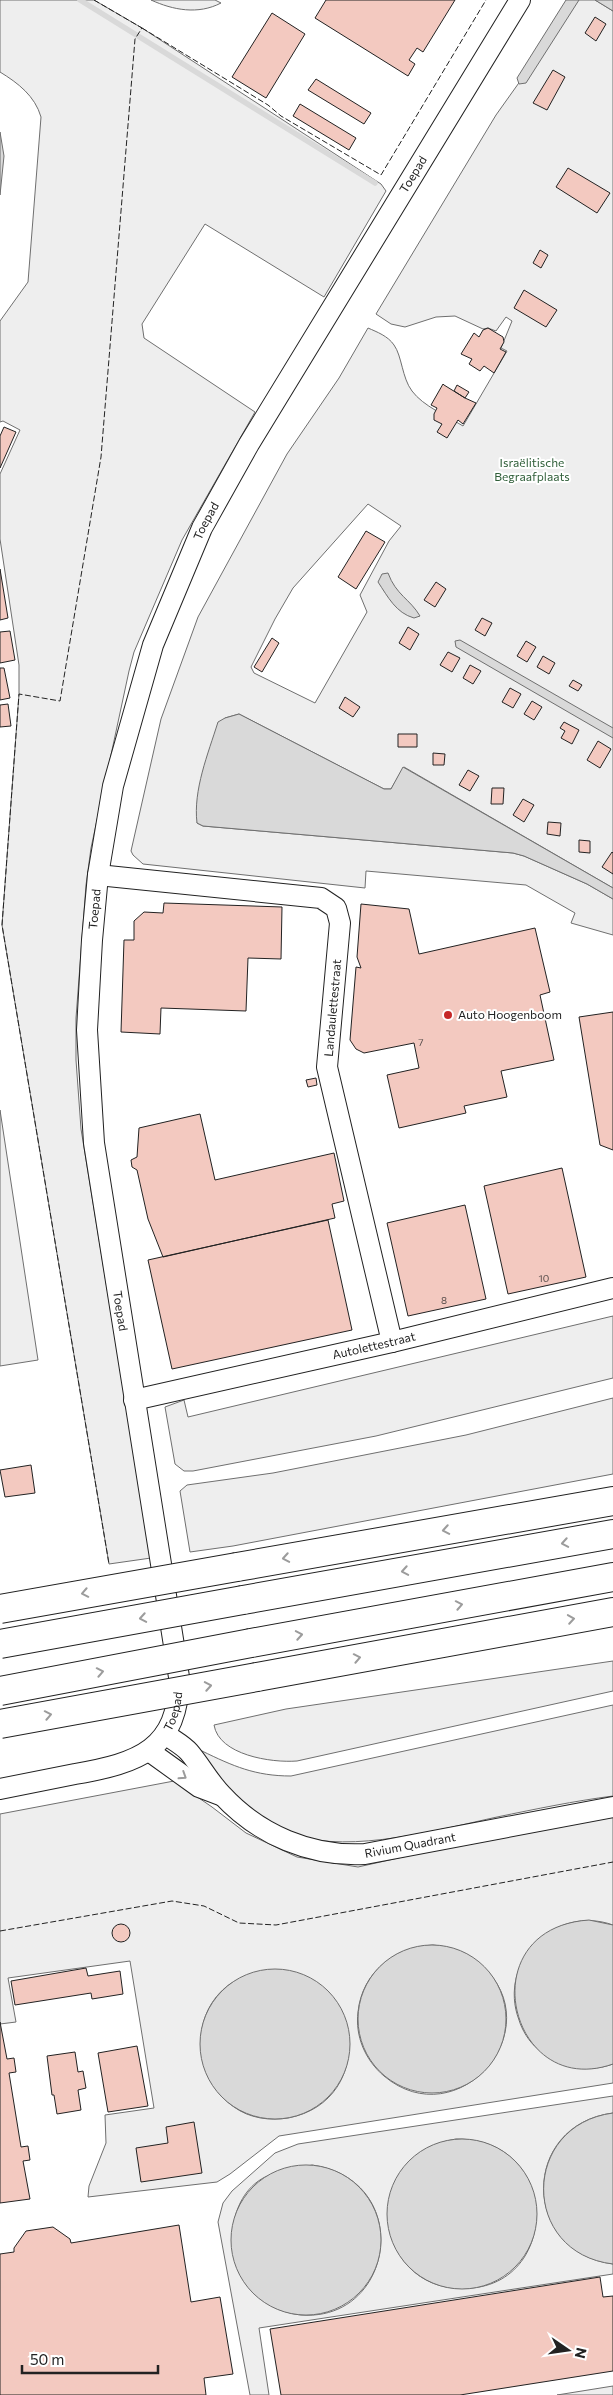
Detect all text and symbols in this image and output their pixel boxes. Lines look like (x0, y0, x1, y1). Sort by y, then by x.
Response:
street label: Toepad (396, 153, 429, 195)
park label: Israëlitische Begraafplaats (494, 455, 570, 483)
street label: Toepad (190, 499, 221, 542)
street label: Toepad (85, 888, 103, 930)
street label: Landaulettestraat (321, 959, 343, 1057)
place label: Auto Hoogenboom (458, 1007, 562, 1021)
marker: Auto Hoogenboom (442, 1009, 454, 1021)
house number: 7 (418, 1036, 424, 1048)
house number: 10 (539, 1272, 549, 1284)
street label: Toepad (111, 1290, 131, 1332)
house number: 8 (441, 1294, 447, 1306)
street label: Autolettestraat (331, 1329, 417, 1361)
one-way arrow (442, 1524, 450, 1534)
one-way arrow (561, 1537, 569, 1547)
one-way arrow (282, 1552, 290, 1563)
one-way arrow (401, 1566, 409, 1576)
one-way arrow (81, 1587, 89, 1597)
one-way arrow (454, 1601, 463, 1611)
one-way arrow (139, 1612, 148, 1622)
one-way arrow (568, 1614, 576, 1625)
one-way arrow (294, 1630, 303, 1640)
one-way arrow (353, 1654, 361, 1664)
one-way arrow (95, 1667, 104, 1678)
one-way arrow (203, 1681, 212, 1691)
street label: Toepad (160, 1691, 184, 1733)
one-way arrow (44, 1710, 52, 1721)
one-way arrow (178, 1770, 187, 1780)
street label: Rivium Quadrant (363, 1829, 457, 1860)
north arrow (543, 2325, 593, 2375)
scale bar (22, 2342, 159, 2374)
text: N (572, 2346, 591, 2360)
text: 50 m (30, 2350, 64, 2368)

